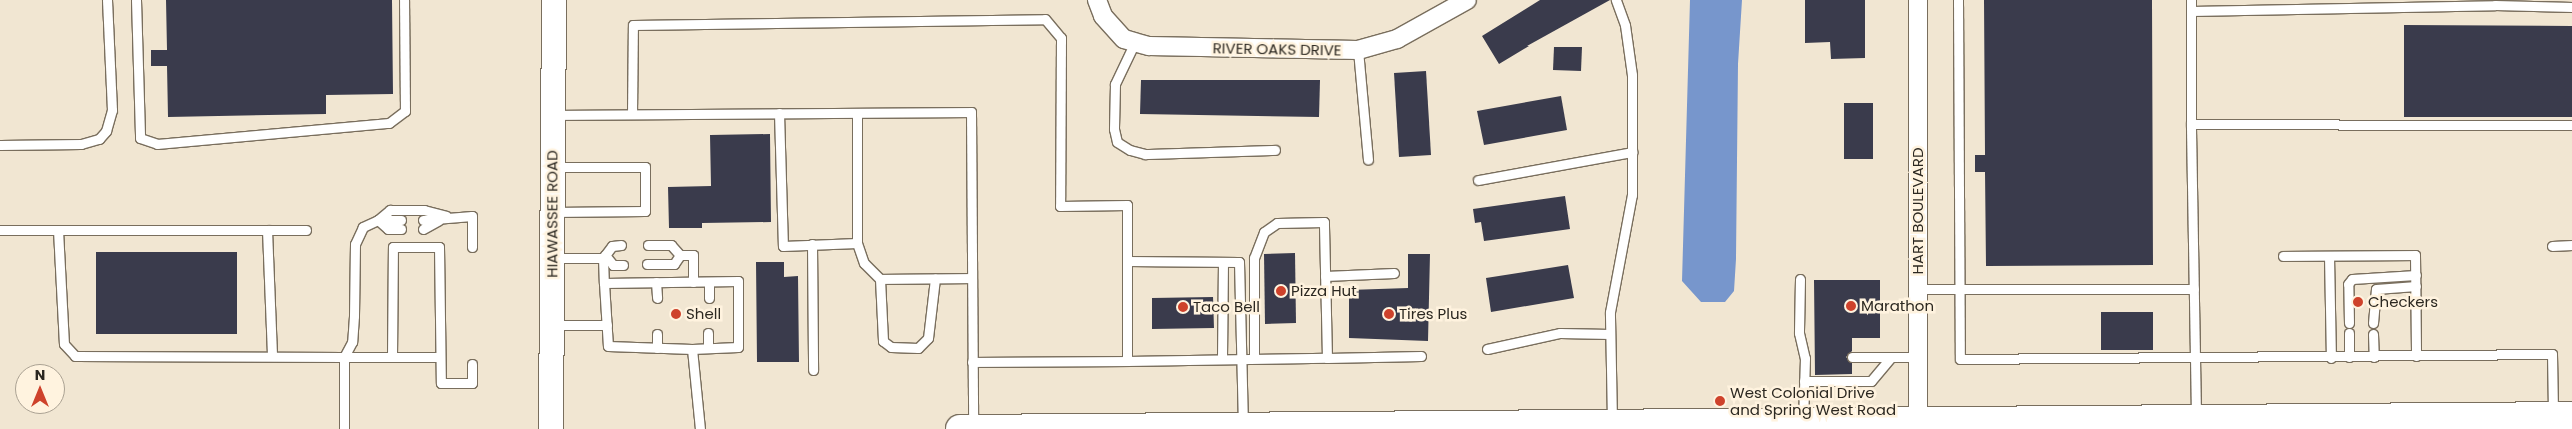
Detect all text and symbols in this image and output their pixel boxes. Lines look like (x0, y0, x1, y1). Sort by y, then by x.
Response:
street label: RIVER OAKS DRIVE (1212, 39, 1342, 59)
street label: HART BOULEVARD (1909, 148, 1927, 274)
street label: HIAWASSEE ROAD (543, 150, 561, 278)
place label: Pizza Hut (1291, 282, 1357, 300)
marker: Pizza Hut (1275, 285, 1287, 297)
place label: Checkers (2368, 293, 2438, 311)
marker: Checkers (2352, 296, 2364, 308)
place label: Marathon (1861, 297, 1934, 315)
place label: Taco Bell (1193, 298, 1260, 316)
marker: Marathon (1845, 300, 1857, 312)
marker: Taco Bell (1177, 301, 1189, 313)
place label: Shell (686, 305, 721, 323)
place label: Tires Plus (1399, 305, 1467, 323)
marker: Shell (670, 308, 682, 320)
marker: Tires Plus (1383, 308, 1395, 320)
north arrow (15, 364, 65, 414)
text: N (35, 365, 45, 385)
place label: West Colonial Drive and Spring West Road (1730, 383, 1896, 418)
marker: West Colonial Drive and Spring West Road (1714, 395, 1726, 407)

